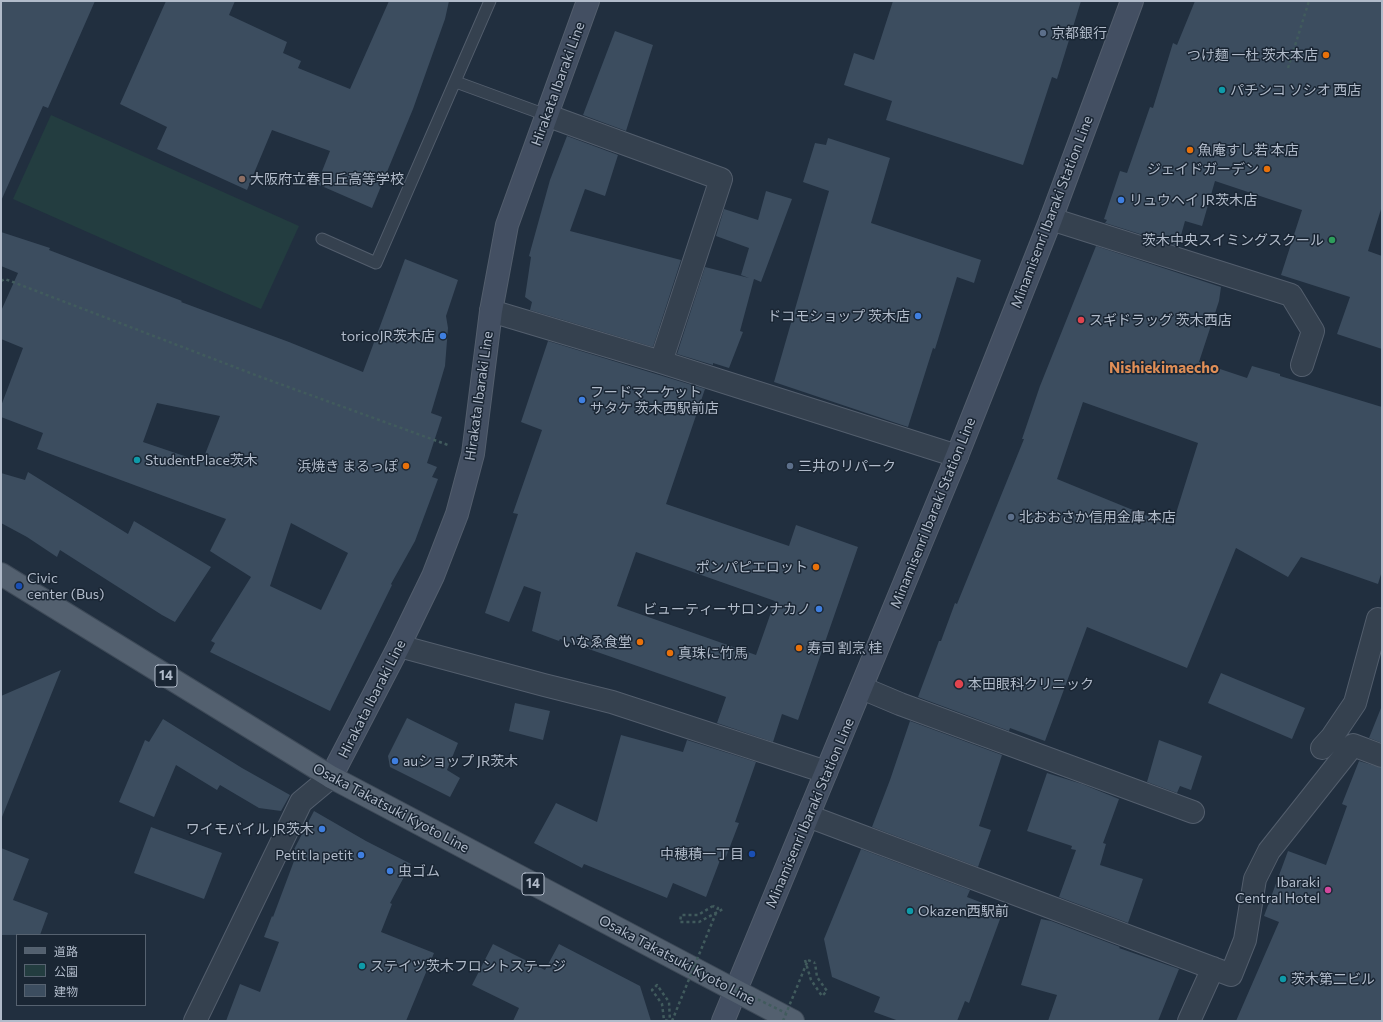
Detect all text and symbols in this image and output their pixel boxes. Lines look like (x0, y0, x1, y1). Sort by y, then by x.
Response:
street label: Hirakata Ibaraki Line (528, 20, 588, 148)
place label: 京都銀行 (1051, 25, 1107, 41)
marker: 京都銀行 (1038, 28, 1048, 38)
place label: つけ麺 一杜 茨木本店 (1187, 47, 1318, 63)
marker: つけ麺 一杜 茨木本店 (1321, 50, 1331, 60)
place label: パチンコ ソシオ 西店 (1230, 82, 1361, 98)
marker: パチンコ ソシオ 西店 (1217, 85, 1227, 95)
street label: Minamisenri Ibaraki Station Line (1008, 114, 1096, 310)
place label: 魚庵すし若 本店 (1198, 142, 1299, 158)
marker: 魚庵すし若 本店 (1185, 145, 1195, 155)
place label: ジェイドガーデン (1147, 161, 1259, 177)
marker: ジェイドガーデン (1262, 164, 1272, 174)
place label: 大阪府立春日丘高等学校 (250, 171, 404, 187)
marker: 大阪府立春日丘高等学校 (237, 174, 247, 184)
place label: リュウヘイ JR茨木店 (1129, 192, 1257, 208)
marker: リュウヘイ JR茨木店 (1116, 195, 1126, 205)
place label: 茨木中央スイミングスクール (1142, 232, 1324, 248)
marker: 茨木中央スイミングスクール (1327, 235, 1337, 245)
place label: ドコモショップ 茨木店 (767, 308, 910, 324)
marker: ドコモショップ 茨木店 (913, 311, 923, 321)
place label: スギドラッグ 茨木西店 (1089, 312, 1232, 328)
marker: スギドラッグ 茨木西店 (1076, 315, 1086, 325)
place label: toricoJR茨木店 (341, 328, 435, 344)
street label: Hirakata Ibaraki Line (462, 330, 496, 462)
marker: toricoJR茨木店 (438, 331, 448, 341)
district label: Nishiekimaecho (1109, 359, 1219, 377)
place label: フードマーケット サタケ 茨木西駅前店 (590, 384, 719, 416)
marker: フードマーケット サタケ 茨木西駅前店 (577, 395, 587, 405)
street label: Minamisenri Ibaraki Station Line (887, 415, 979, 611)
place label: StudentPlace茨木 (145, 452, 258, 468)
marker: StudentPlace茨木 (132, 455, 142, 465)
place label: 浜焼き まるっぽ (297, 458, 398, 474)
place label: 三井のリパーク (798, 458, 896, 474)
marker: 浜焼き まるっぽ (401, 461, 411, 471)
marker: 三井のリパーク (785, 461, 795, 471)
place label: 北おおさか信用金庫 本店 (1019, 509, 1176, 525)
marker: 北おおさか信用金庫 本店 (1006, 512, 1016, 522)
place label: ポンパピエロット (696, 559, 808, 575)
marker: ポンパピエロット (811, 562, 821, 572)
place label: Civic center (Bus) (27, 570, 104, 602)
marker: Civic center (Bus) (14, 581, 24, 591)
place label: ビューティーサロンナカノ (643, 601, 811, 617)
marker: ビューティーサロンナカノ (814, 604, 824, 614)
place label: いなゑ食堂 (562, 634, 632, 650)
street label: Hirakata Ibaraki Line (335, 637, 409, 761)
marker: いなゑ食堂 (635, 637, 645, 647)
place label: 寿司 割烹 桂 (807, 640, 882, 656)
marker: 寿司 割烹 桂 (794, 643, 804, 653)
place label: 真珠に竹馬 (678, 645, 748, 661)
marker: 真珠に竹馬 (665, 648, 675, 658)
road number: 14 (155, 665, 177, 687)
place label: 本田眼科クリニック (968, 676, 1094, 692)
marker: 本田眼科クリニック (953, 678, 965, 690)
street label: Minamisenri Ibaraki Station Line (762, 716, 858, 910)
place label: auショップ JR茨木 (403, 753, 518, 769)
marker: auショップ JR茨木 (390, 756, 400, 766)
street label: Osaka Takatsuki Kyoto Line (310, 760, 472, 856)
place label: ワイモバイル JR茨木 (186, 821, 314, 837)
marker: ワイモバイル JR茨木 (317, 824, 327, 834)
place label: 中穂積一丁目 (660, 846, 744, 862)
place label: Petit la petit (275, 847, 353, 863)
marker: 中穂積一丁目 (747, 849, 757, 859)
marker: Petit la petit (356, 850, 366, 860)
place label: 虫ゴム (398, 863, 440, 879)
marker: 虫ゴム (385, 866, 395, 876)
road number: 14 (522, 873, 544, 895)
place label: Ibaraki Central Hotel (1235, 874, 1320, 906)
marker: Ibaraki Central Hotel (1323, 885, 1333, 895)
place label: Okazen西駅前 (918, 903, 1009, 919)
marker: Okazen西駅前 (905, 906, 915, 916)
street label: Osaka Takatsuki Kyoto Line (596, 912, 758, 1008)
legend (16, 934, 146, 1006)
text: 道路 (54, 944, 78, 958)
place label: ステイツ茨木フロントステージ (370, 958, 566, 974)
marker: ステイツ茨木フロントステージ (357, 961, 367, 971)
text: 公園 (54, 964, 78, 978)
place label: 茨木第二ビル (1291, 971, 1375, 987)
marker: 茨木第二ビル (1278, 974, 1288, 984)
text: 建物 (54, 984, 78, 998)

